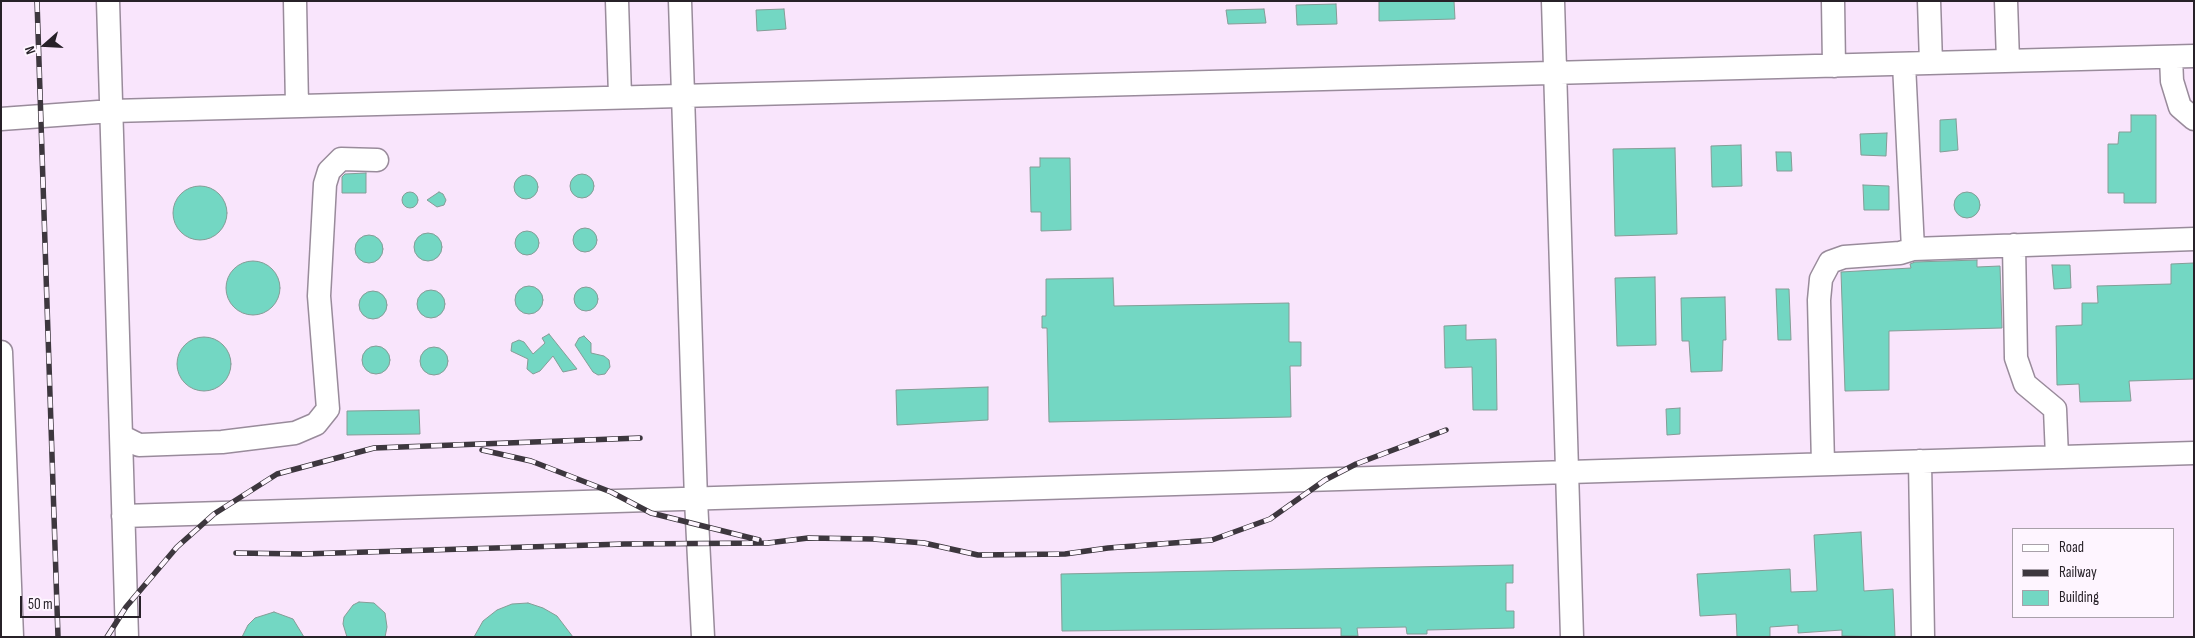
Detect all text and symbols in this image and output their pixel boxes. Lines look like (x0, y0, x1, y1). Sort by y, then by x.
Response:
north arrow (20, 20, 70, 70)
text: N (21, 44, 40, 56)
legend (2012, 528, 2175, 618)
text: Road (2059, 538, 2084, 557)
text: Railway (2059, 563, 2097, 582)
scale bar (22, 586, 144, 618)
text: Building (2059, 588, 2099, 607)
text: 50 m (28, 595, 53, 614)

